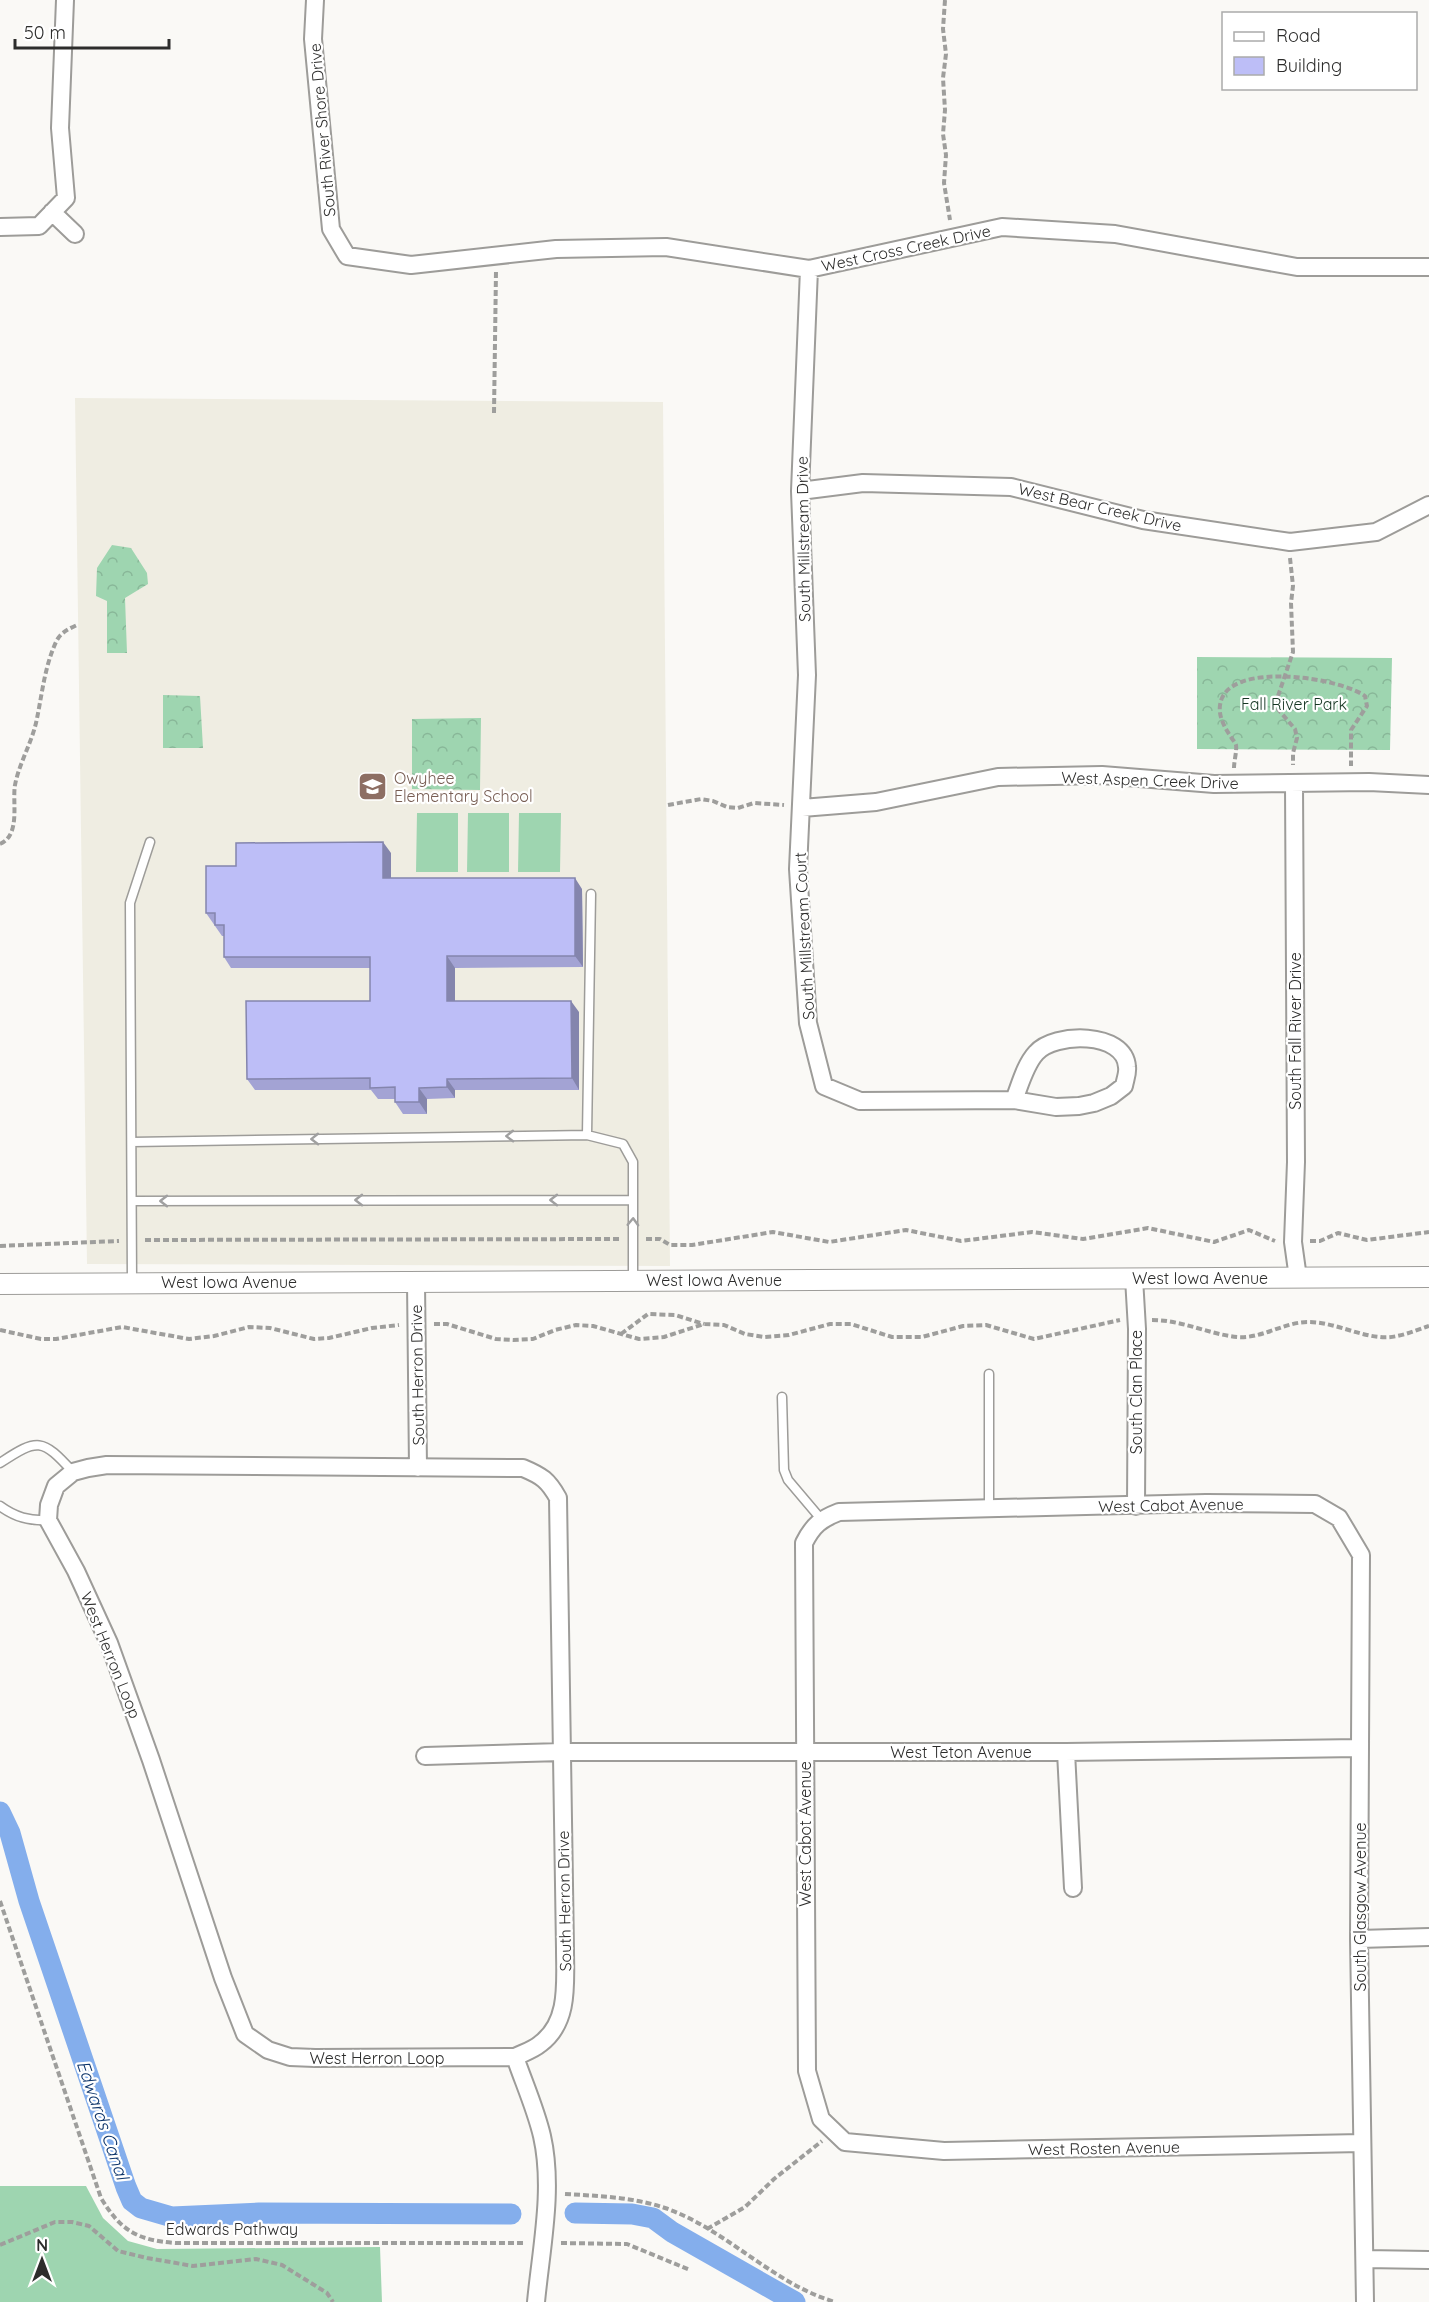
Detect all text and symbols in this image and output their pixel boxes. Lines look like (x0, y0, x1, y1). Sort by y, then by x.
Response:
scale bar (15, 12, 170, 50)
legend (1222, 12, 1417, 90)
text: 50 m (24, 21, 66, 44)
text: Road (1276, 24, 1321, 47)
street label: South River Shore Drive (304, 42, 340, 218)
text: Building (1276, 54, 1342, 77)
street label: West Cross Creek Drive (819, 220, 993, 276)
street label: South Millstream Drive (792, 456, 814, 622)
street label: West Bear Creek Drive (1016, 478, 1184, 536)
park label: Fall River Park (1241, 694, 1347, 714)
street label: West Aspen Creek Drive (1061, 767, 1239, 793)
place label: Owyhee Elementary School (394, 768, 533, 806)
school or university icon: Owyhee Elementary School (357, 771, 389, 803)
street label: South Millstream Court (790, 852, 818, 1020)
street label: South Fall River Drive (1285, 952, 1305, 1110)
one-way arrow (505, 1130, 514, 1142)
one-way arrow (310, 1133, 319, 1145)
one-way arrow (354, 1194, 363, 1206)
one-way arrow (549, 1194, 558, 1206)
one-way arrow (159, 1195, 168, 1207)
one-way arrow (626, 1217, 639, 1226)
street label: West Iowa Avenue (1132, 1268, 1268, 1288)
street label: West Iowa Avenue (646, 1270, 782, 1290)
street label: West Iowa Avenue (161, 1272, 297, 1292)
street label: South Herron Drive (406, 1304, 428, 1446)
street label: South Clan Place (1126, 1330, 1146, 1454)
street label: West Cabot Avenue (1098, 1494, 1244, 1516)
street label: West Herron Loop (76, 1589, 146, 1721)
street label: West Teton Avenue (890, 1742, 1032, 1762)
street label: West Cabot Avenue (795, 1761, 815, 1907)
street label: South Glasgow Avenue (1350, 1822, 1370, 1992)
street label: South Herron Drive (553, 1830, 575, 1972)
street label: West Herron Loop (310, 2048, 444, 2068)
water label: Edwards Canal (72, 2057, 135, 2184)
street label: West Rosten Avenue (1028, 2137, 1180, 2159)
street label: Edwards Pathway (166, 2219, 298, 2239)
north arrow (12, 2230, 72, 2290)
text: N (36, 2235, 48, 2255)

